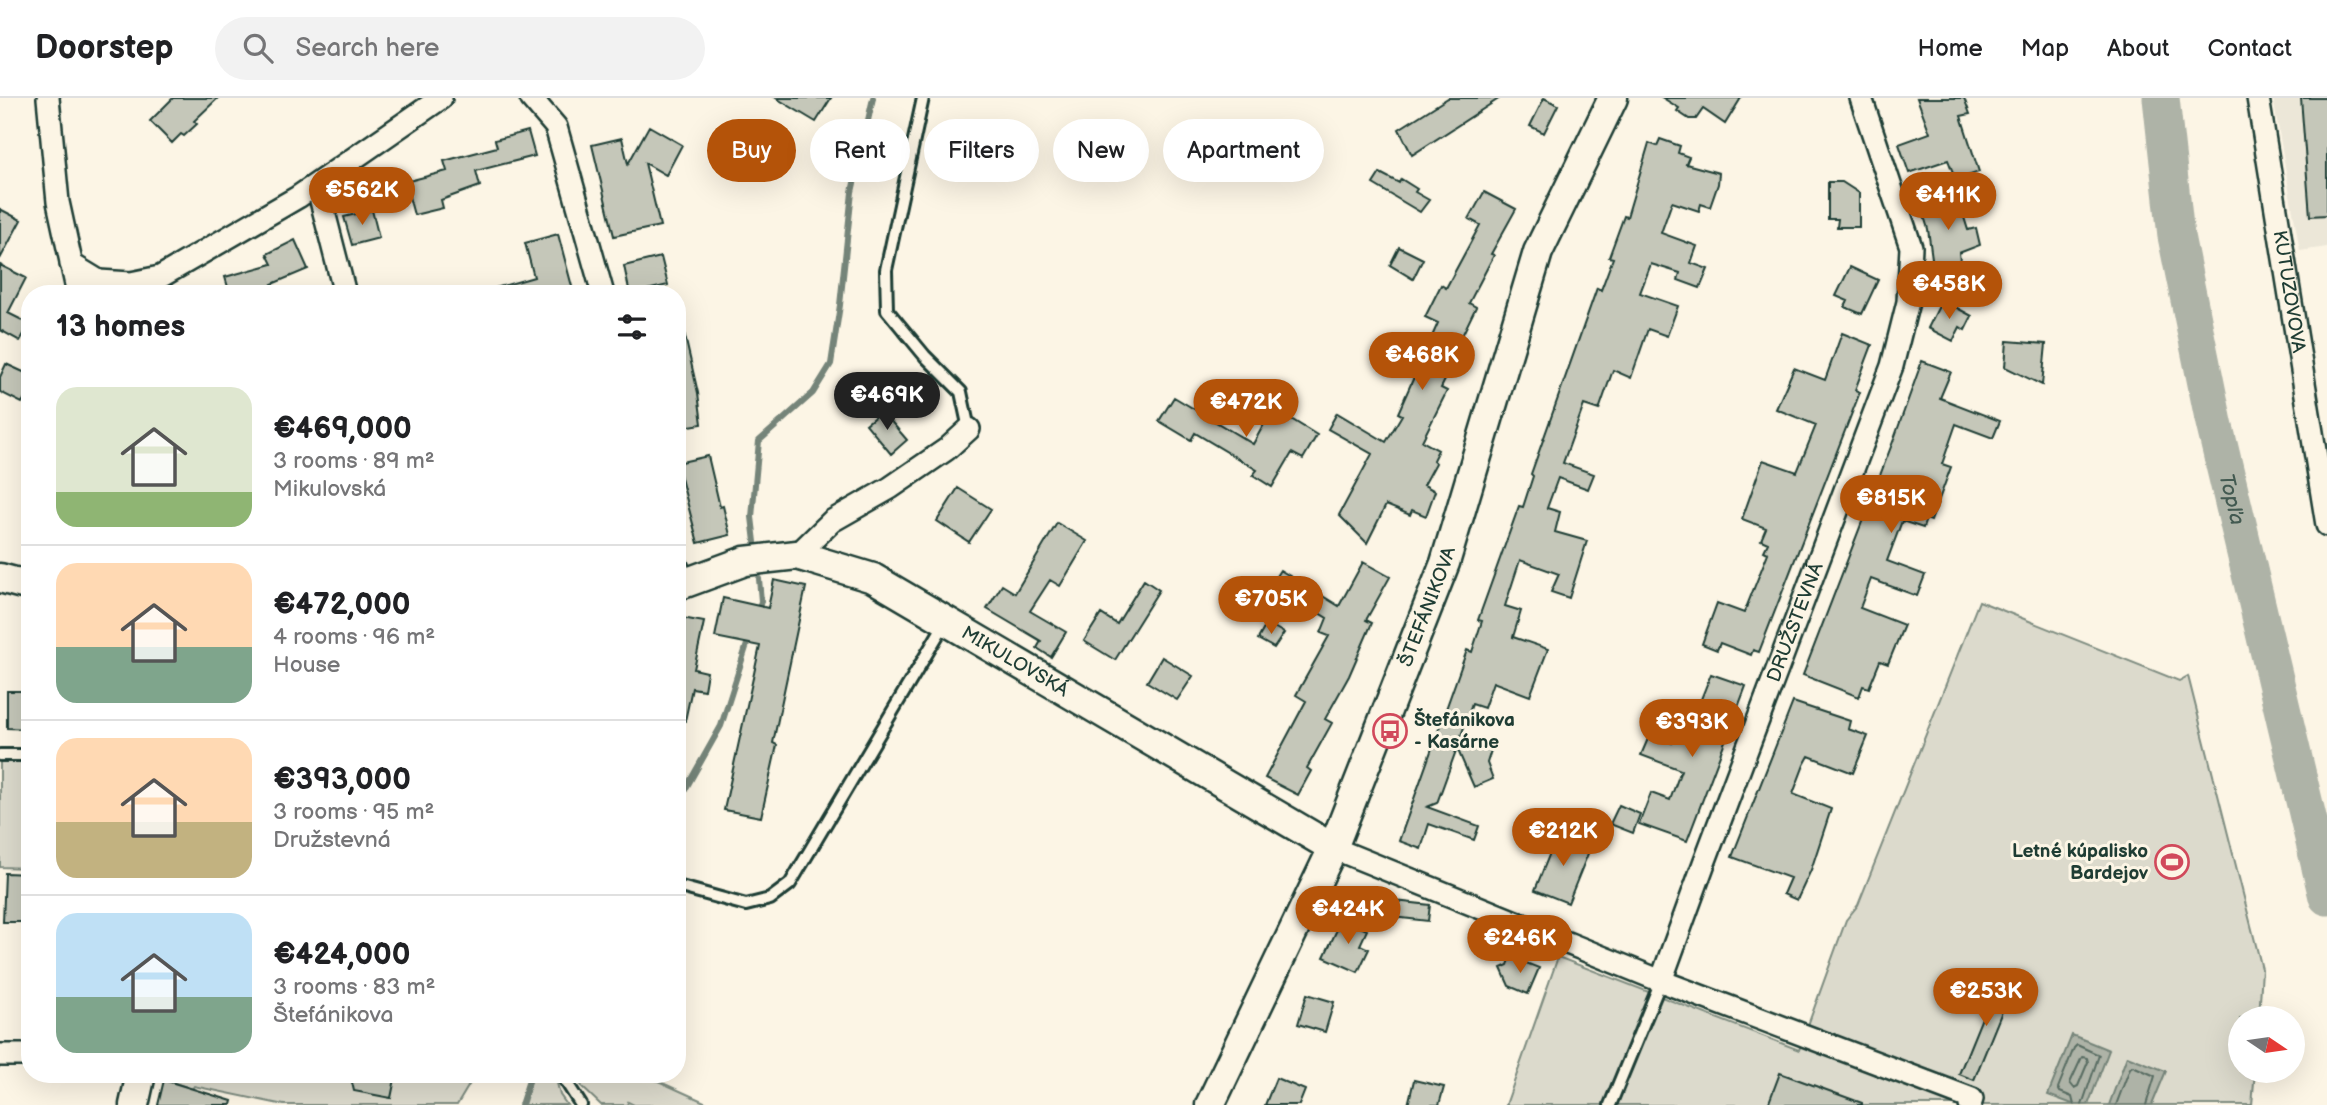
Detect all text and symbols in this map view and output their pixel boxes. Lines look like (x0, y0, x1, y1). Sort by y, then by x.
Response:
search box (215, 17, 705, 80)
text: Doorstep (35, 28, 173, 68)
icon: search (239, 29, 277, 67)
text: Search here (295, 33, 439, 64)
text: Home (1918, 34, 1983, 63)
text: Map (2021, 34, 2069, 63)
text: About (2107, 34, 2169, 63)
text: Contact (2207, 34, 2292, 63)
chip: Buy (707, 119, 796, 182)
chip: Rent (810, 119, 910, 182)
chip: Filters (924, 119, 1039, 182)
chip: New (1053, 119, 1149, 182)
chip: Apartment (1163, 119, 1324, 182)
pin: €562K (313, 167, 411, 227)
pin: €411K (1899, 172, 1997, 232)
text: €562K (325, 176, 399, 204)
text: €411K (1915, 181, 1981, 209)
street label: KUTUZOVOVA (2268, 229, 2311, 355)
pin: €458K (1900, 262, 1998, 321)
text: €458K (1912, 270, 1986, 298)
icon: filters (613, 308, 651, 346)
text: 13 homes (56, 309, 185, 345)
pin: €468K (1373, 332, 1471, 392)
text: €468K (1385, 341, 1459, 369)
pin: €469K (838, 372, 936, 432)
pin: €472K (1197, 380, 1295, 439)
text: €469K (850, 381, 924, 409)
text: €472K (1209, 388, 1283, 416)
text: €469,000 (273, 411, 412, 447)
icon: home (112, 415, 196, 499)
text: 3 rooms · 89 m² (273, 447, 435, 475)
water label: Topľa (2214, 471, 2250, 527)
text: Mikulovská (273, 475, 386, 503)
pin: €815K (1842, 476, 1940, 535)
text: €815K (1856, 484, 1926, 512)
street label: ŠTEFÁNIKOVA (1394, 544, 1461, 670)
street label: DRUŽSTEVNÁ (1762, 559, 1828, 685)
pin: €705K (1222, 576, 1320, 636)
text: €705K (1234, 585, 1308, 613)
text: €472,000 (273, 587, 411, 623)
icon: home (112, 591, 196, 675)
street label: MIKULOVSKÁ (957, 621, 1074, 702)
text: 4 rooms · 96 m² (273, 623, 435, 651)
text: House (273, 651, 340, 679)
pin: €393K (1643, 700, 1741, 759)
place label: Štefánikova - Kasárne (1414, 708, 1515, 754)
text: €393K (1655, 708, 1729, 736)
bus stop icon: Štefánikova - Kasárne (1371, 712, 1409, 750)
text: €393,000 (273, 762, 411, 798)
icon: home (112, 766, 196, 850)
text: 3 rooms · 95 m² (273, 798, 434, 826)
pin: €212K (1514, 808, 1612, 868)
text: €212K (1528, 817, 1598, 845)
text: Družstevná (273, 826, 391, 854)
place label: Letné kúpalisko Bardejov (2012, 840, 2148, 885)
sports icon: Letné kúpalisko Bardejov (2153, 843, 2191, 881)
pin: €424K (1299, 886, 1397, 946)
text: €424K (1312, 895, 1384, 923)
pin: €246K (1471, 916, 1569, 975)
text: €246K (1483, 924, 1557, 952)
text: €424,000 (273, 937, 411, 973)
icon: home (112, 941, 196, 1025)
pin: €253K (1937, 968, 2035, 1028)
text: 3 rooms · 83 m² (273, 973, 435, 1001)
text: €253K (1949, 977, 2023, 1005)
text: Štefánikova (273, 1001, 394, 1029)
north arrow (2228, 1006, 2305, 1083)
map controls (2228, 1006, 2305, 1083)

